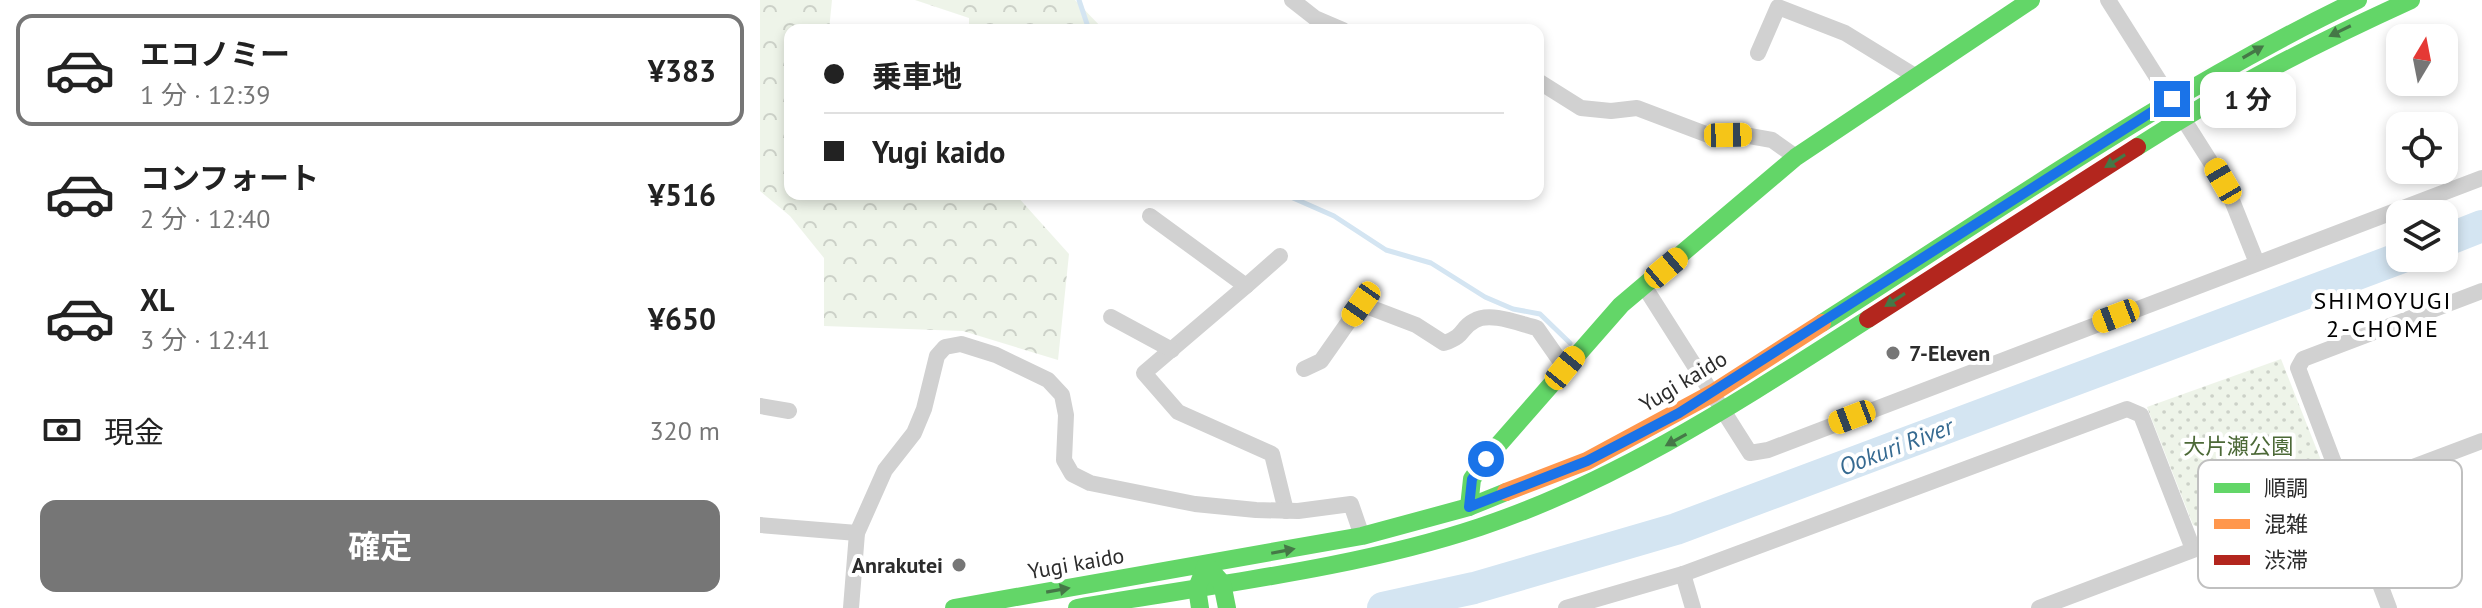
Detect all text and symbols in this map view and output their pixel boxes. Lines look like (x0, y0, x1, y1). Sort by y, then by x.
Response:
one-way arrow (2328, 24, 2351, 38)
north arrow (2386, 24, 2458, 96)
map controls (2386, 24, 2458, 272)
icon: car (44, 34, 116, 106)
text: エコノミー (140, 34, 290, 73)
one-way arrow (2241, 45, 2264, 59)
text: ¥383 (648, 51, 716, 90)
text: 乗車地 (872, 56, 962, 95)
callout: 1 分 (2200, 71, 2296, 127)
text: 1 分 · 12:39 (140, 78, 270, 111)
route end (2154, 81, 2190, 117)
text: 1 分 (2224, 83, 2272, 116)
button: locate (2386, 112, 2458, 184)
car (1704, 123, 1752, 147)
text: Yugi kaido (872, 132, 1005, 171)
one-way arrow (2104, 154, 2126, 168)
car (2201, 154, 2245, 208)
icon: car (44, 158, 116, 230)
text: コンフォート (140, 158, 319, 197)
text: ¥516 (648, 175, 716, 214)
button: layers (2386, 200, 2458, 272)
text: 2 分 · 12:40 (140, 202, 270, 235)
car (1640, 243, 1692, 293)
car (1337, 277, 1385, 331)
text: XL (140, 280, 174, 319)
icon: car (44, 282, 116, 354)
district label: SHIMOYUGI 2-CHOME (2314, 285, 2452, 344)
one-way arrow (1884, 292, 1906, 307)
car (2089, 296, 2143, 336)
text: ¥650 (648, 299, 716, 338)
text: 3 分 · 12:41 (140, 323, 270, 356)
place label: 7-Eleven (1909, 339, 1990, 367)
car (1541, 342, 1589, 394)
street label: Yugi kaido (1634, 344, 1732, 418)
marker: 7-Eleven (1884, 344, 1902, 362)
car (1825, 397, 1879, 437)
icon: cash (40, 408, 84, 452)
water label: Ookuri River (1834, 410, 1959, 482)
text: 現金 (104, 412, 164, 451)
text: 320 m (649, 414, 720, 447)
park label: 大片瀬公園 (2183, 432, 2293, 460)
one-way arrow (1665, 433, 1687, 447)
route start (1468, 441, 1504, 477)
legend (2198, 460, 2462, 588)
text: 順調 (2264, 474, 2308, 502)
button: 確定 (40, 500, 720, 592)
text: 混雑 (2264, 510, 2308, 538)
street label: Yugi kaido (1026, 541, 1126, 585)
one-way arrow (1270, 545, 1295, 557)
text: 渋滞 (2264, 546, 2308, 574)
place label: Anrakutei (852, 551, 943, 579)
marker: Anrakutei (950, 556, 968, 574)
one-way arrow (1046, 584, 1071, 596)

